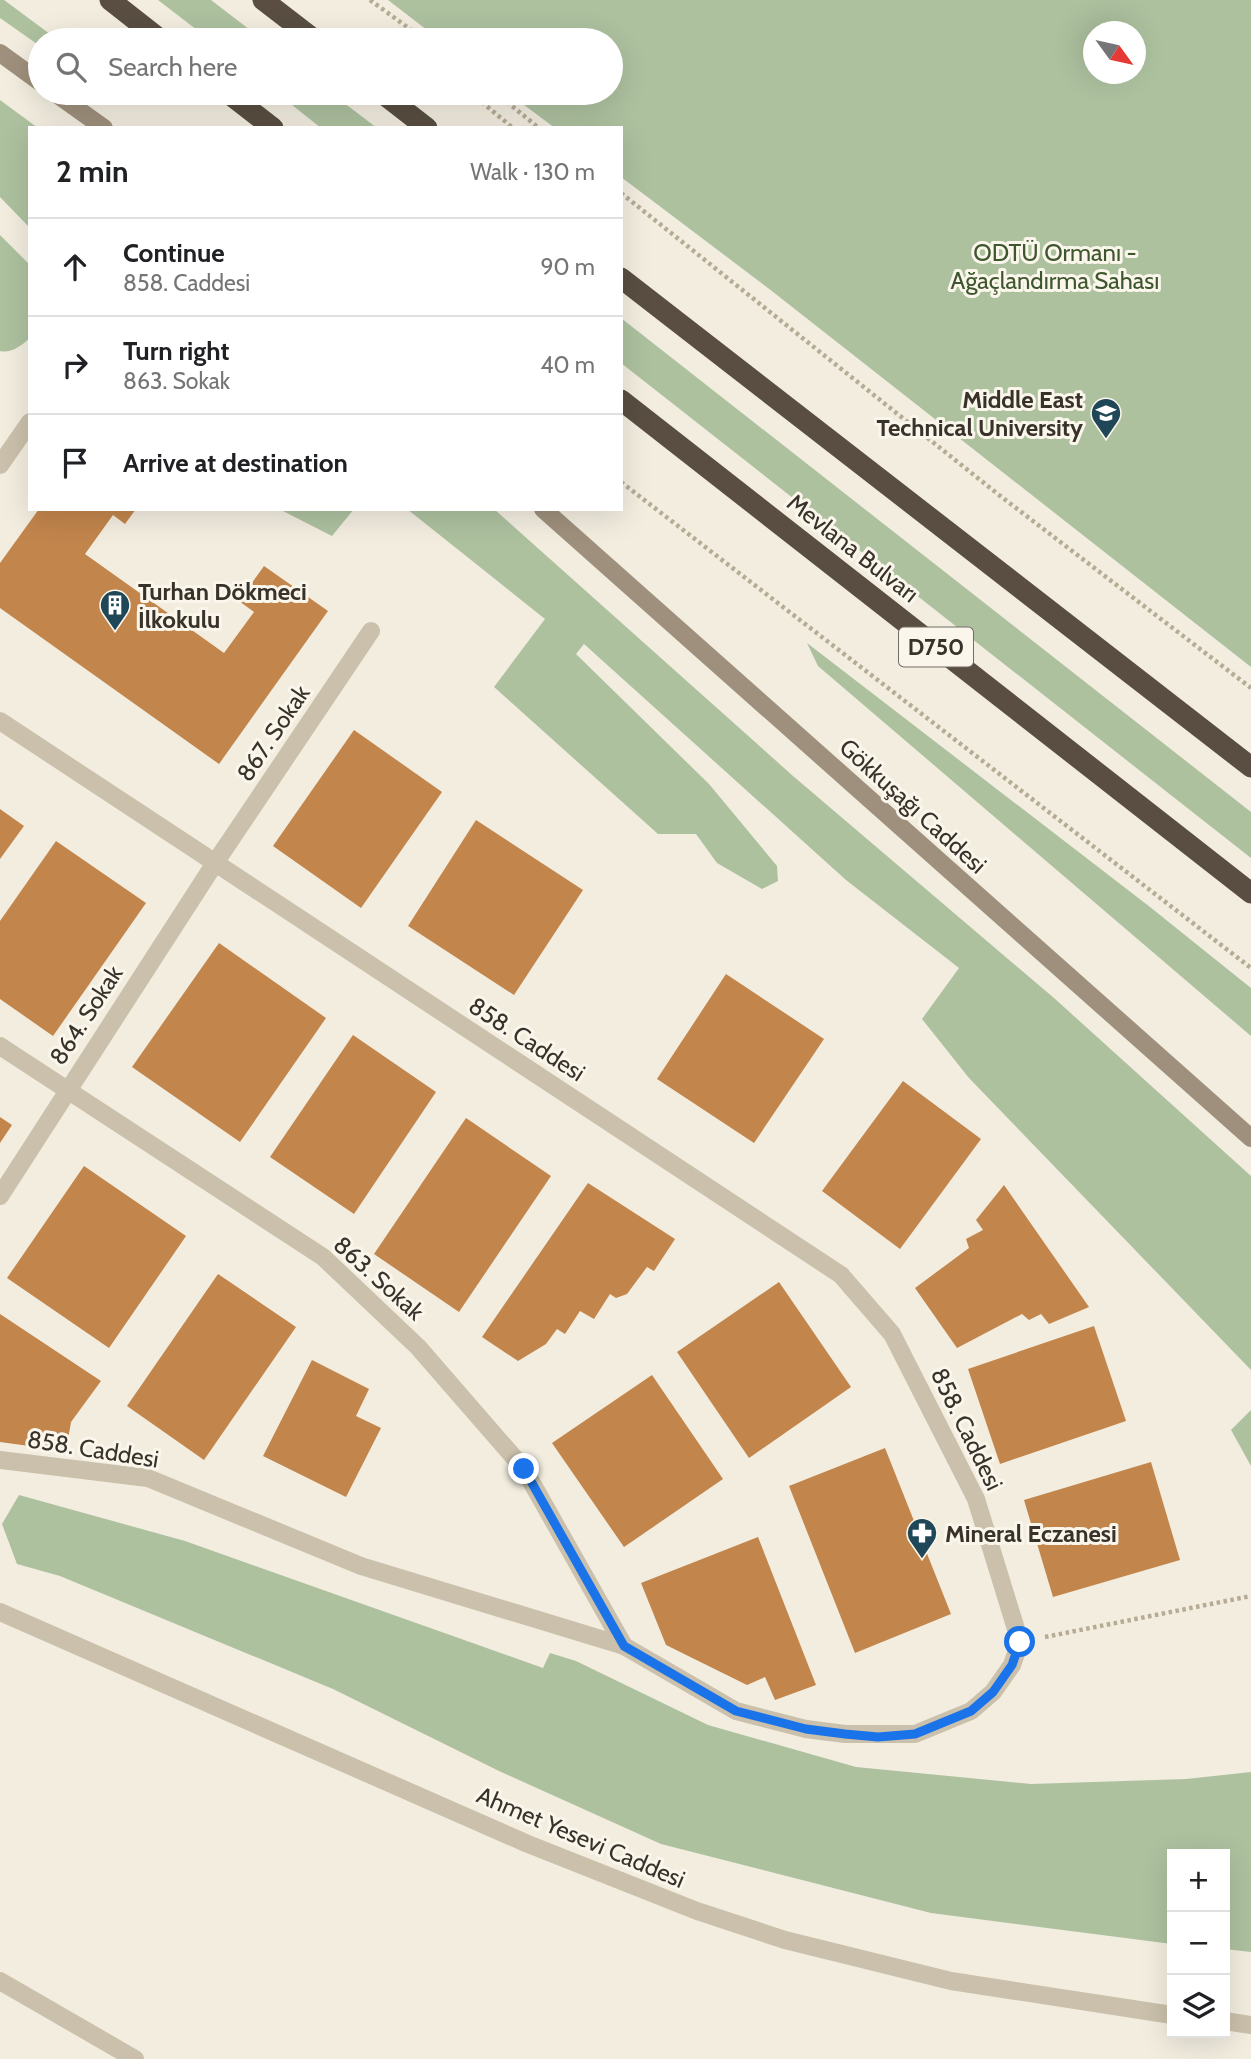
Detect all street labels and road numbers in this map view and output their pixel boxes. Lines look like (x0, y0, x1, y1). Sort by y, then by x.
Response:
street label: Mevlana Bulvarı (781, 488, 925, 608)
road number: D750 (899, 628, 973, 666)
street label: 867. Sokak (230, 679, 316, 787)
street label: Gökkuşağı Caddesi (834, 733, 992, 879)
street label: 864. Sokak (43, 960, 129, 1070)
street label: 858. Caddesi (463, 991, 591, 1087)
street label: 863. Sokak (328, 1230, 430, 1326)
street label: 858. Caddesi (925, 1363, 1009, 1495)
street label: 858. Caddesi (25, 1424, 161, 1474)
street label: Ahmet Yesevi Caddesi (473, 1780, 689, 1894)

